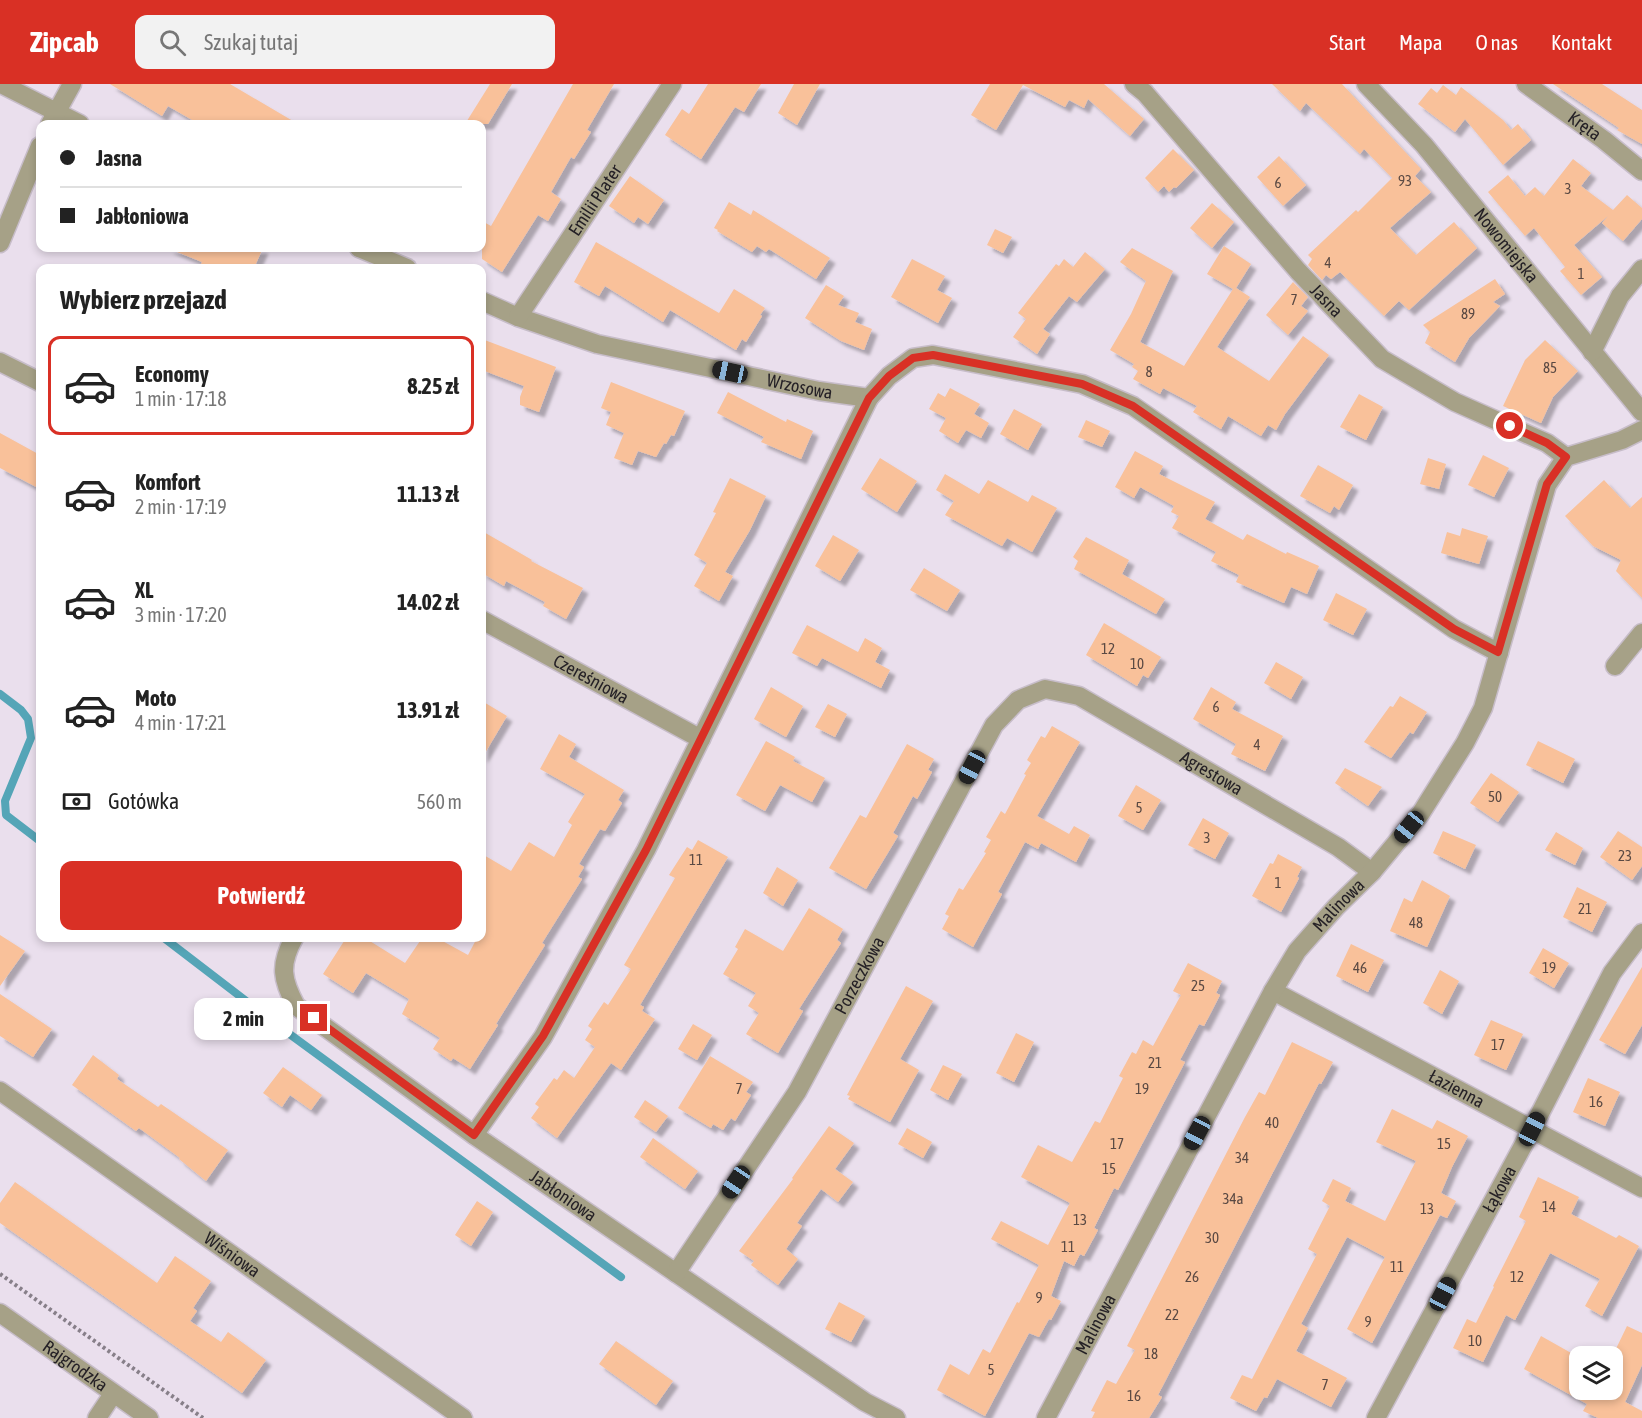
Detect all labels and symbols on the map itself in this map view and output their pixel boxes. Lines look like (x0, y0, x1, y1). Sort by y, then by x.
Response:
street label: Kręta (1564, 107, 1605, 145)
street label: Emilii Plater (564, 160, 626, 239)
house number: 93 (1398, 172, 1412, 189)
house number: 6 (1274, 174, 1282, 191)
house number: 3 (1564, 180, 1572, 197)
street label: Nowomiejska (1470, 204, 1543, 287)
house number: 4 (1324, 254, 1332, 271)
house number: 1 (1577, 265, 1585, 282)
street label: Jasna (1306, 280, 1347, 321)
house number: 7 (1290, 291, 1298, 308)
house number: 89 (1461, 305, 1475, 322)
car (711, 359, 749, 385)
house number: 85 (1543, 359, 1557, 376)
house number: 8 (1145, 363, 1153, 380)
street label: Wrzosowa (765, 369, 834, 403)
route start (1496, 412, 1523, 439)
house number: 12 (1101, 640, 1115, 657)
street label: Czereśniowa (550, 650, 632, 708)
house number: 10 (1130, 655, 1144, 672)
house number: 6 (1212, 698, 1220, 715)
house number: 4 (1253, 736, 1261, 753)
street label: Agrestowa (1177, 746, 1247, 799)
car (956, 747, 988, 787)
house number: 50 (1488, 788, 1502, 805)
house number: 5 (1135, 799, 1143, 816)
car (1391, 807, 1427, 847)
house number: 3 (1203, 829, 1211, 846)
house number: 23 (1618, 847, 1632, 864)
house number: 11 (689, 851, 703, 868)
house number: 1 (1274, 874, 1282, 891)
street label: Malinowa (1308, 874, 1369, 936)
house number: 21 (1578, 900, 1592, 917)
house number: 48 (1409, 914, 1423, 931)
street label: Porzeczkowa (830, 933, 888, 1018)
house number: 46 (1353, 959, 1367, 976)
house number: 19 (1542, 959, 1556, 976)
house number: 25 (1191, 977, 1205, 994)
callout: 2 min (194, 997, 293, 1039)
route end (300, 1004, 327, 1031)
house number: 17 (1491, 1036, 1505, 1053)
house number: 21 (1148, 1054, 1162, 1071)
street label: Łazienna (1425, 1065, 1488, 1112)
house number: 7 (735, 1080, 743, 1097)
house number: 19 (1135, 1080, 1149, 1097)
house number: 16 (1589, 1093, 1603, 1110)
car (1516, 1109, 1548, 1149)
car (1181, 1113, 1213, 1153)
house number: 40 (1265, 1114, 1279, 1131)
house number: 17 (1110, 1135, 1124, 1152)
house number: 15 (1437, 1135, 1451, 1152)
house number: 34 (1235, 1149, 1249, 1166)
house number: 15 (1102, 1160, 1116, 1177)
car (718, 1162, 754, 1202)
street label: Łąkowa (1478, 1162, 1520, 1216)
street label: Jabłoniowa (526, 1165, 601, 1226)
house number: 34a (1222, 1190, 1244, 1207)
house number: 14 (1542, 1198, 1556, 1215)
house number: 13 (1420, 1200, 1434, 1217)
house number: 13 (1073, 1211, 1087, 1228)
street label: Wiśniowa (200, 1227, 264, 1281)
house number: 30 (1205, 1229, 1219, 1246)
house number: 11 (1061, 1238, 1075, 1255)
house number: 11 (1390, 1258, 1404, 1275)
house number: 26 (1185, 1268, 1199, 1285)
house number: 12 (1510, 1268, 1524, 1285)
car (1427, 1274, 1459, 1314)
house number: 9 (1035, 1289, 1043, 1306)
street label: Malinowa (1071, 1290, 1120, 1358)
house number: 22 (1165, 1306, 1179, 1323)
house number: 9 (1364, 1313, 1372, 1330)
house number: 10 (1468, 1332, 1482, 1349)
street label: Rajgrodzka (39, 1336, 112, 1396)
house number: 18 (1144, 1345, 1158, 1362)
house number: 5 (987, 1361, 995, 1378)
house number: 7 (1321, 1376, 1329, 1393)
house number: 16 (1127, 1387, 1141, 1404)

